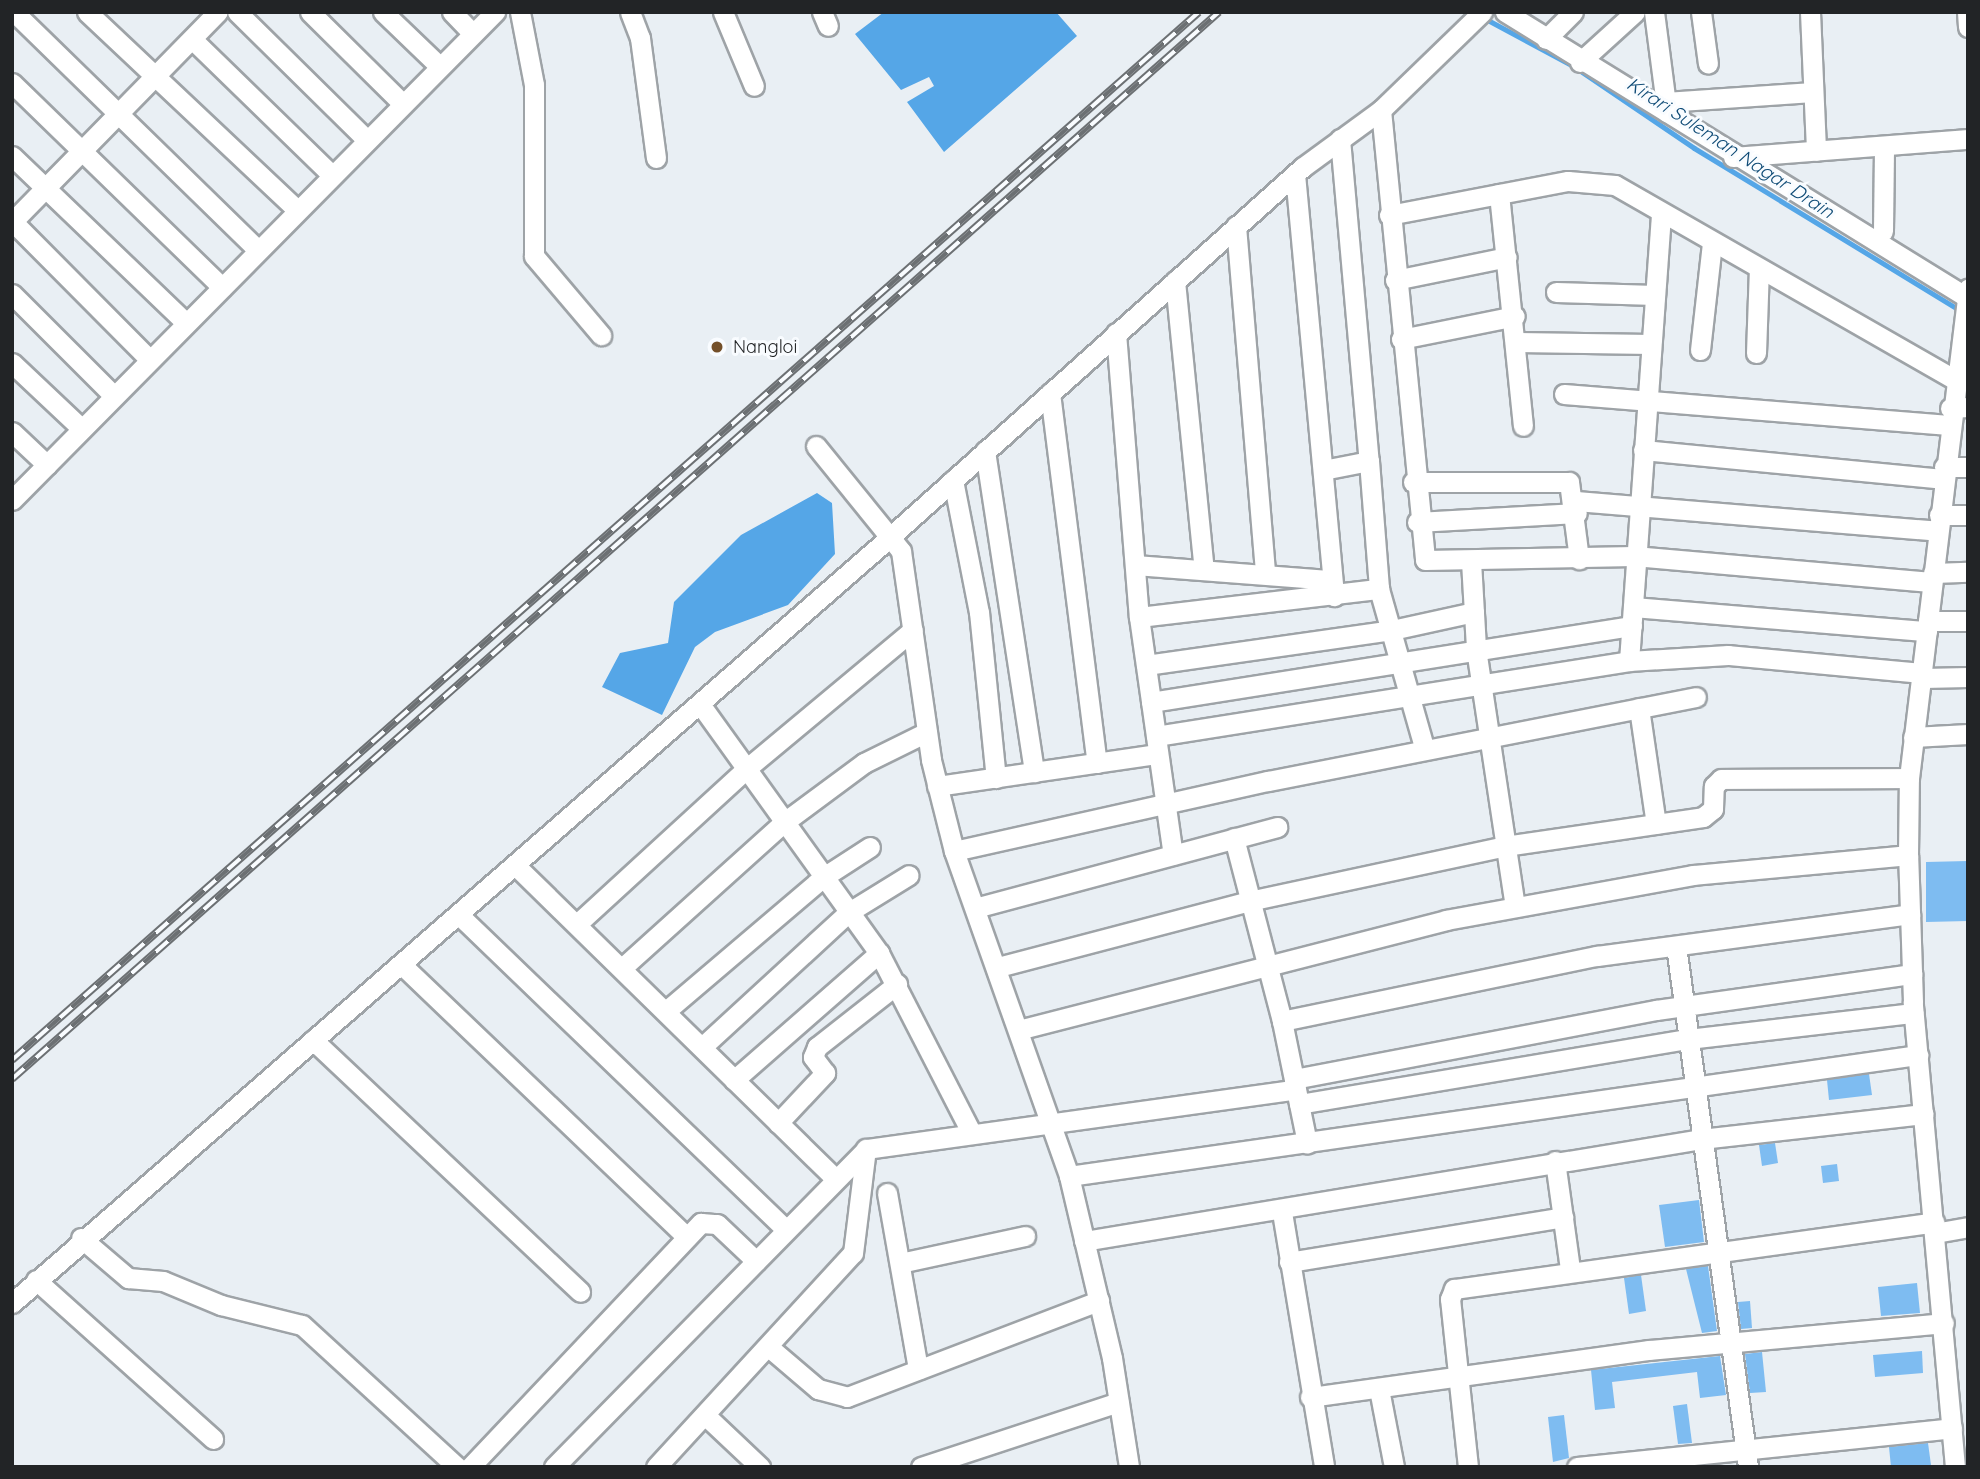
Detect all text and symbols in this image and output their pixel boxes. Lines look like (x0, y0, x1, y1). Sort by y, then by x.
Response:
water label: Kirari Suleman Nagar Drain (1622, 73, 1838, 223)
place label: Nangloi (733, 336, 797, 358)
marker: Nangloi (707, 337, 727, 357)

